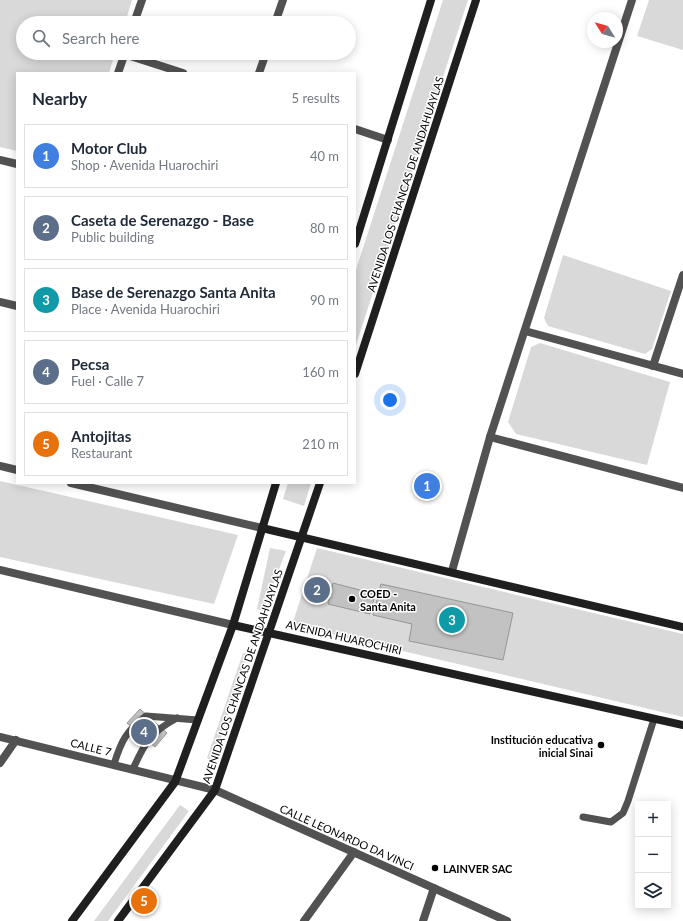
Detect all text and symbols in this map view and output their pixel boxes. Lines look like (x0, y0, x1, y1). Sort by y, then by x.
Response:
north arrow (587, 12, 623, 48)
search box (16, 16, 356, 60)
icon: search (30, 27, 52, 49)
text: Search here (62, 29, 139, 47)
street label: AVENIDA LOS CHANCAS DE ANDAHUAYLAS (364, 75, 446, 293)
text: Nearby (32, 88, 87, 109)
text: 5 results (292, 90, 340, 106)
text: Motor Club (71, 139, 147, 157)
text: 1 (42, 148, 50, 164)
text: 40 m (310, 148, 339, 164)
text: Shop · Avenida Huarochiri (71, 157, 218, 173)
text: Caseta de Serenazgo - Base (71, 211, 254, 229)
text: 2 (42, 220, 50, 236)
text: 80 m (310, 220, 339, 236)
text: Public building (71, 229, 154, 245)
text: Base de Serenazgo Santa Anita (71, 283, 276, 301)
text: 3 (42, 292, 50, 308)
text: 90 m (310, 292, 339, 308)
text: Place · Avenida Huarochiri (71, 301, 220, 317)
text: Pecsa (71, 355, 109, 373)
text: 4 (42, 364, 50, 380)
text: 160 m (302, 364, 339, 380)
text: Fuel · Calle 7 (71, 373, 144, 389)
your location (380, 390, 400, 410)
text: Antojitas (71, 427, 131, 445)
text: 5 (42, 436, 50, 452)
text: 210 m (302, 436, 339, 452)
text: Restaurant (71, 445, 133, 461)
pin: 1 (414, 471, 440, 501)
street label: AVENIDA LOS CHANCAS DE ANDAHUAYLAS (199, 567, 285, 785)
pin: 2 (304, 575, 330, 605)
place label: COED - Santa Anita (360, 587, 416, 613)
marker: COED - Santa Anita (347, 594, 357, 604)
pin: 3 (439, 605, 465, 635)
street label: AVENIDA HUAROCHIRI (285, 617, 403, 657)
pin: 4 (131, 717, 157, 747)
place label: Institución educativa inicial Sinai (491, 733, 593, 759)
street label: CALLE 7 (69, 736, 113, 758)
marker: Institución educativa inicial Sinai (596, 740, 606, 750)
street label: CALLE LEONARDO DA VINCI (278, 801, 416, 873)
map controls (635, 801, 671, 909)
button: + (635, 801, 671, 837)
button: − (635, 837, 671, 873)
place label: LAINVER SAC (443, 862, 513, 875)
marker: LAINVER SAC (430, 863, 440, 873)
button: layers (635, 873, 671, 909)
pin: 5 (131, 886, 157, 916)

